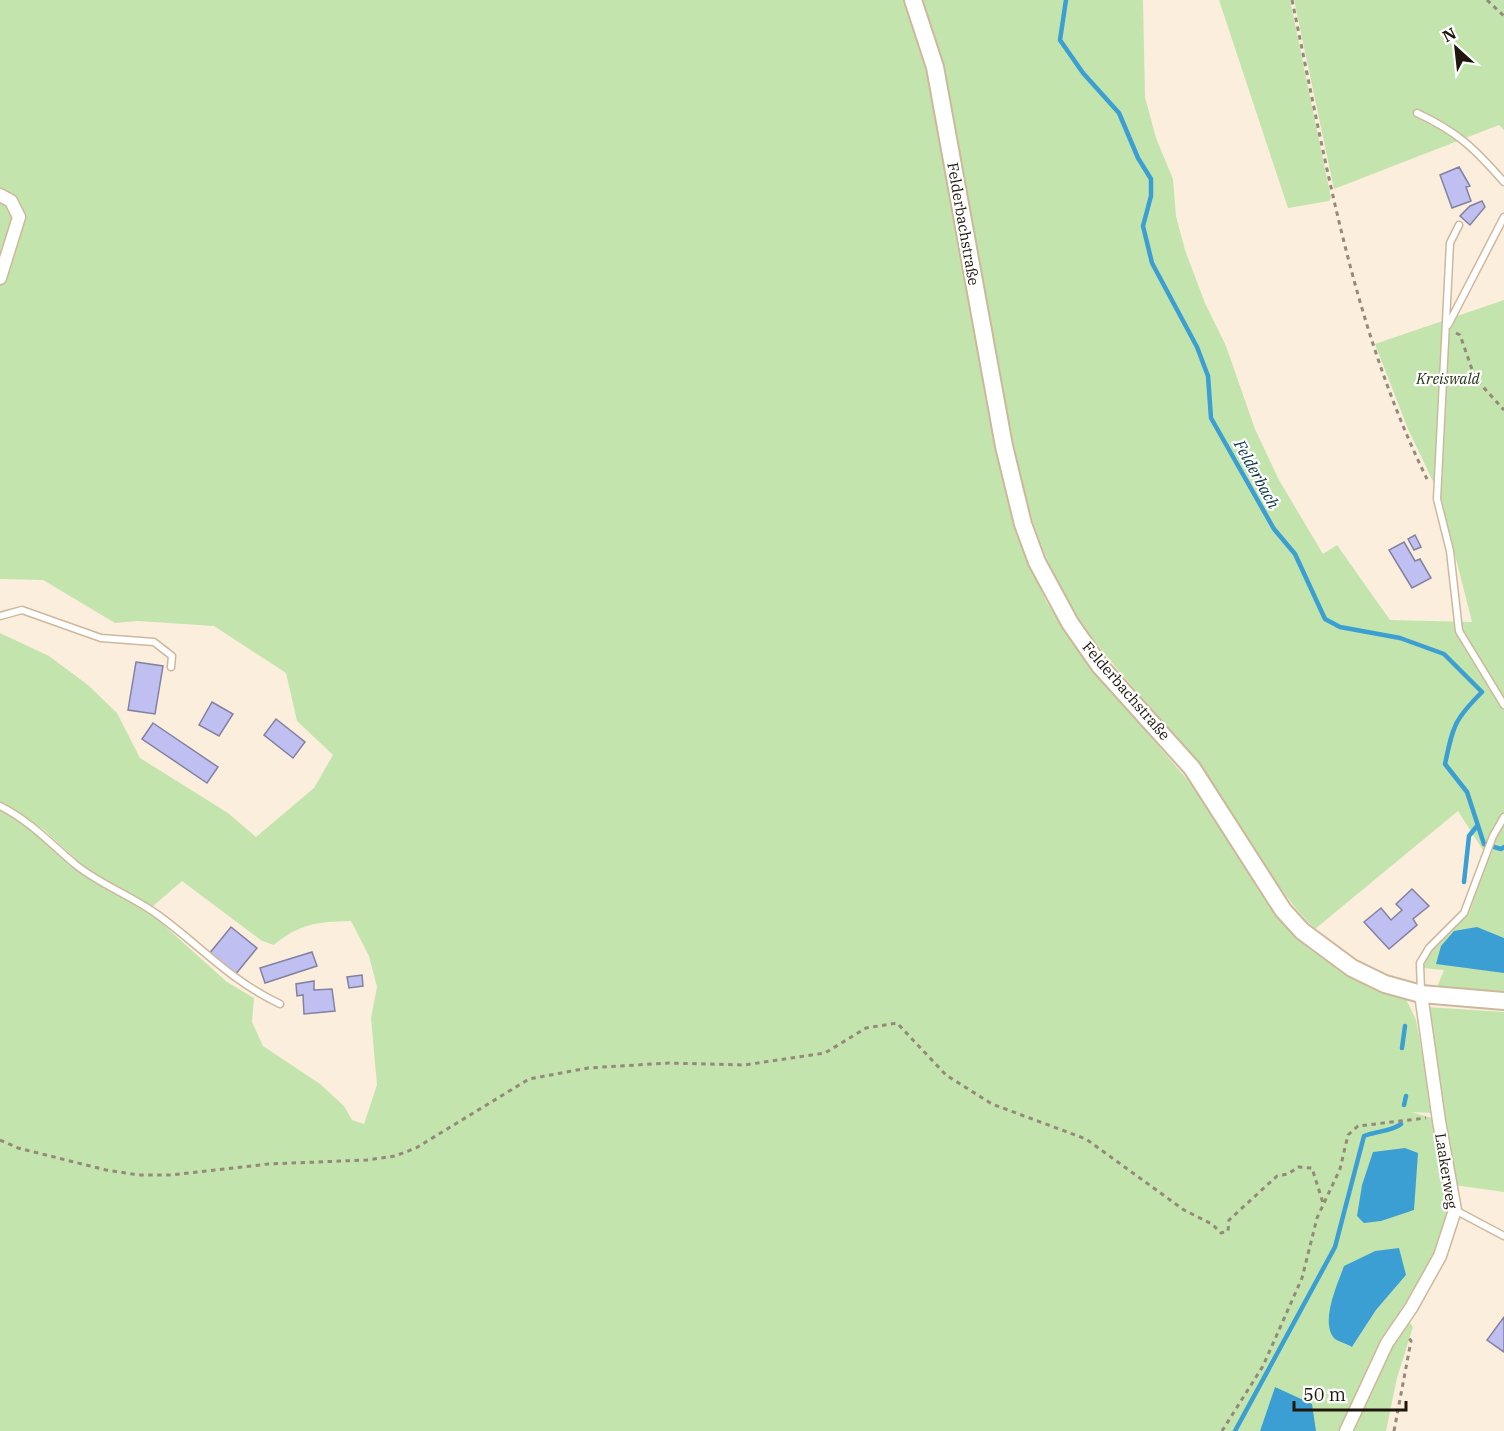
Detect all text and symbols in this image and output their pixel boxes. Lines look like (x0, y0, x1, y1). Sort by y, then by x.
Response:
north arrow (1426, 18, 1486, 78)
text: N (1439, 23, 1459, 46)
street label: Felderbachstraße (943, 161, 984, 287)
park label: Kreiswald (1415, 369, 1481, 388)
water label: Felderbach (1229, 435, 1284, 512)
street label: Felderbachstraße (1078, 637, 1174, 744)
street label: Laakerweg (1431, 1132, 1462, 1210)
scale bar (1294, 1374, 1406, 1412)
text: 50 m (1303, 1383, 1346, 1406)

